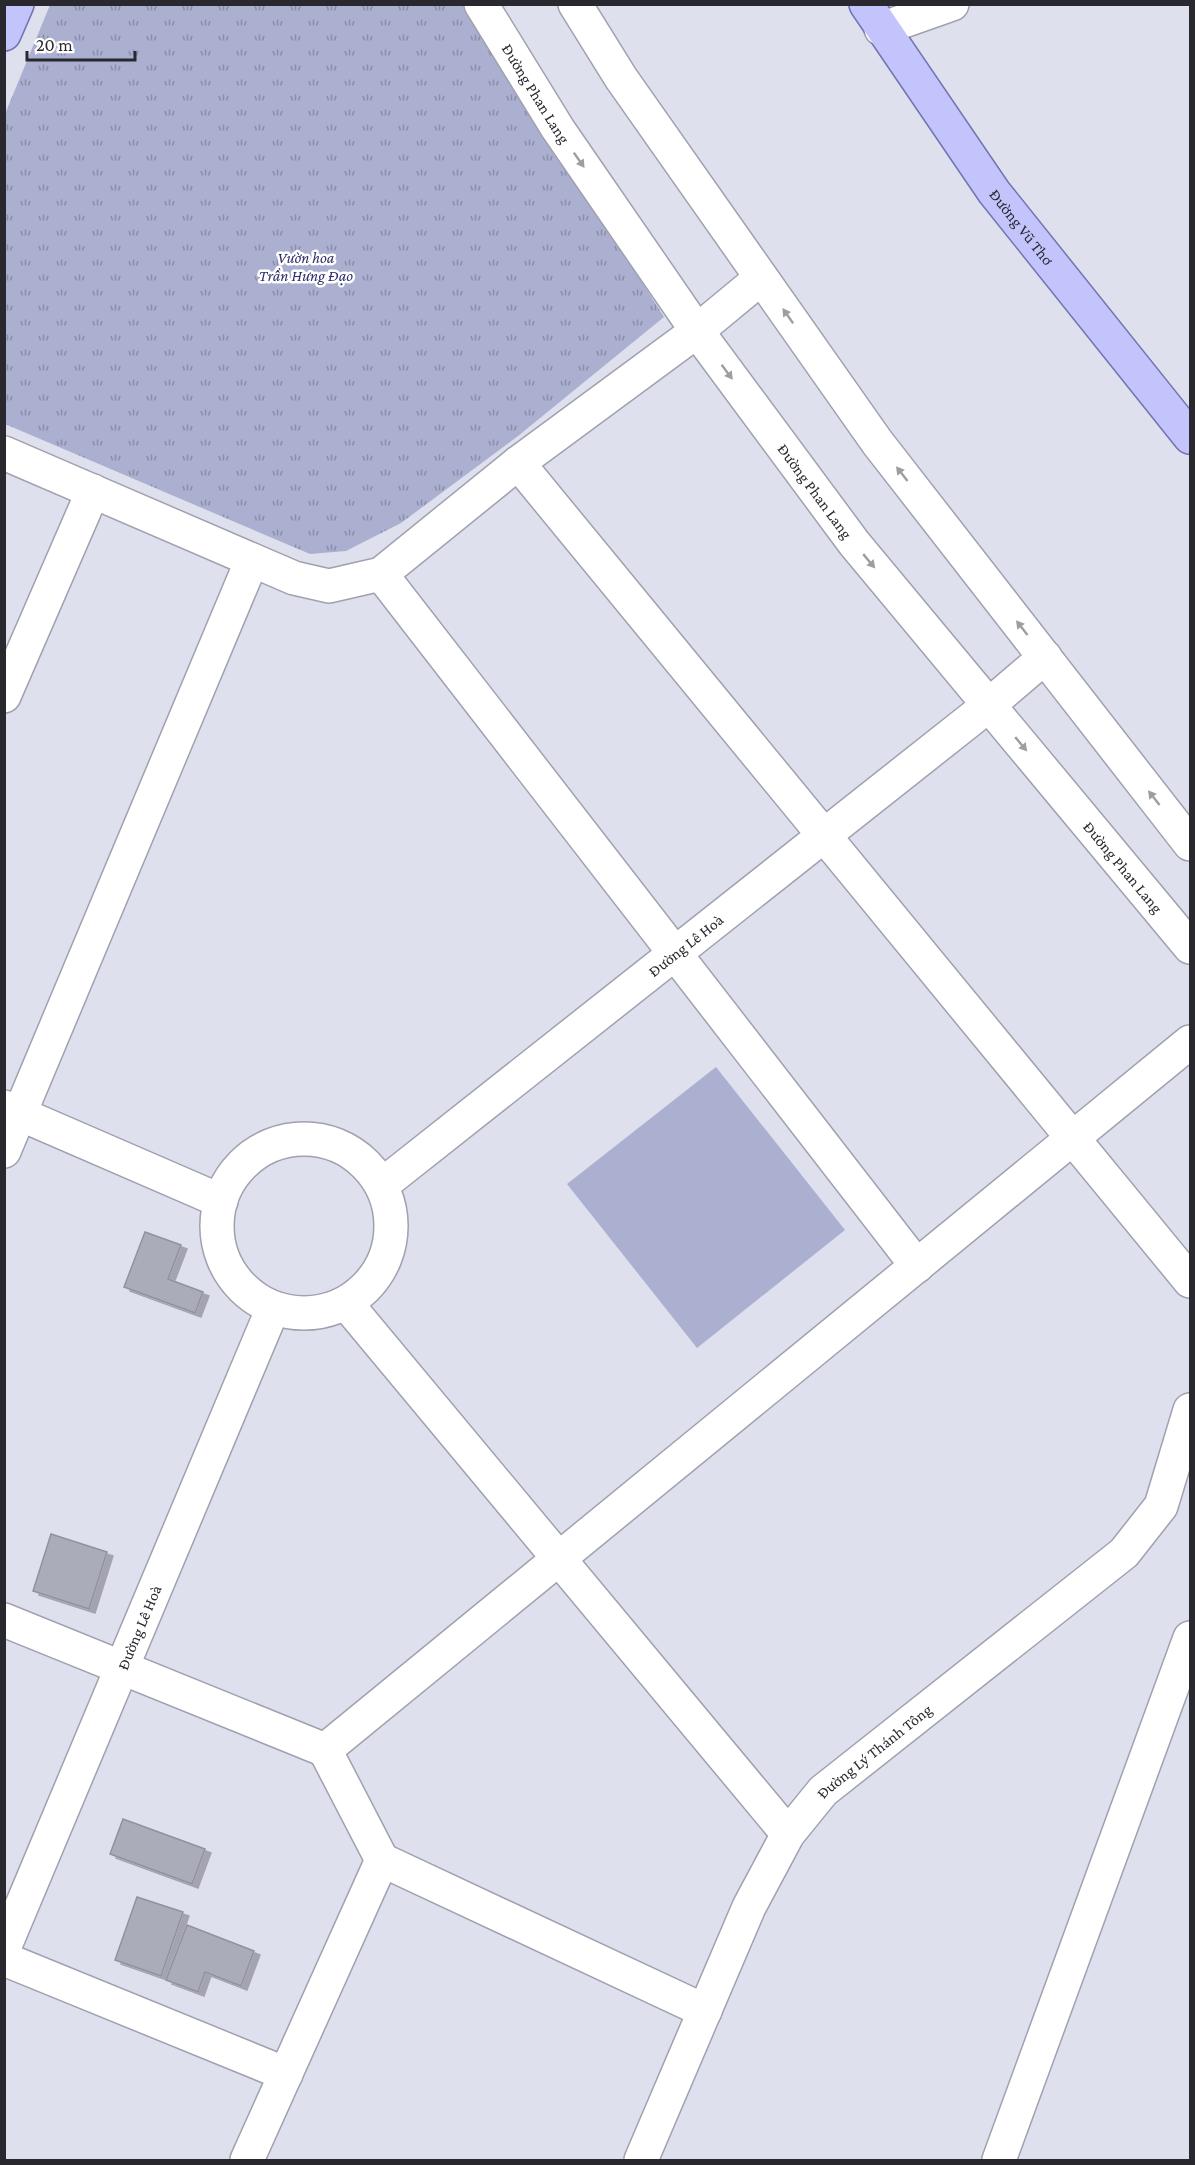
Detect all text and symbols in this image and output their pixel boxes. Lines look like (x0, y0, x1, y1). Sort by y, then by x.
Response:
scale bar (27, 24, 135, 62)
text: 20 m (36, 35, 73, 55)
street label: Đường Phan Lang (499, 41, 573, 147)
one-way arrow (573, 152, 585, 168)
street label: Đường Vũ Thơ (986, 186, 1057, 268)
park label: Vườn hoa Trần Hưng Đạo (259, 249, 353, 285)
one-way arrow (782, 308, 794, 324)
one-way arrow (721, 364, 733, 379)
street label: Đường Phan Lang (774, 440, 856, 543)
one-way arrow (895, 466, 908, 482)
one-way arrow (863, 553, 876, 569)
one-way arrow (1015, 620, 1028, 636)
one-way arrow (1014, 736, 1027, 752)
one-way arrow (1148, 790, 1161, 806)
street label: Đường Phan Lang (1080, 818, 1166, 917)
street label: Đường Lê Hoà (645, 910, 727, 980)
street label: Đường Lê Hoà (114, 1582, 165, 1672)
street label: Đường Lý Thánh Tông (813, 1701, 936, 1801)

